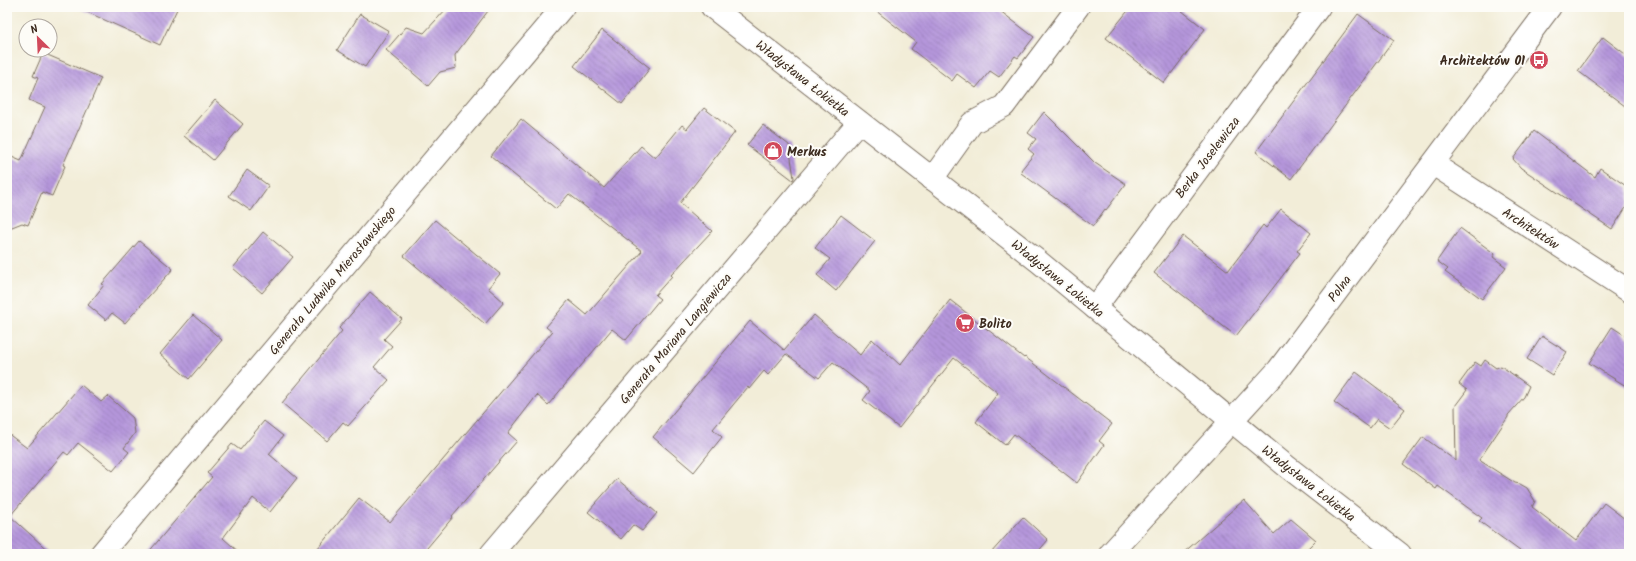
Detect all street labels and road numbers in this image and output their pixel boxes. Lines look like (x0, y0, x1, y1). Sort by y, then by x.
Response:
street label: Władysława Łokietka (750, 36, 854, 123)
street label: Berka Joselewicza (1170, 113, 1246, 203)
street label: Generała Ludwika Mierosławskiego (264, 202, 402, 360)
street label: Architektów (1497, 203, 1563, 256)
street label: Władysława Łokietka (1006, 235, 1108, 323)
street label: Generała Mariana Langiewicza (615, 269, 737, 409)
street label: Polna (1323, 271, 1357, 307)
street label: Władysława Łokietka (1256, 441, 1360, 528)

